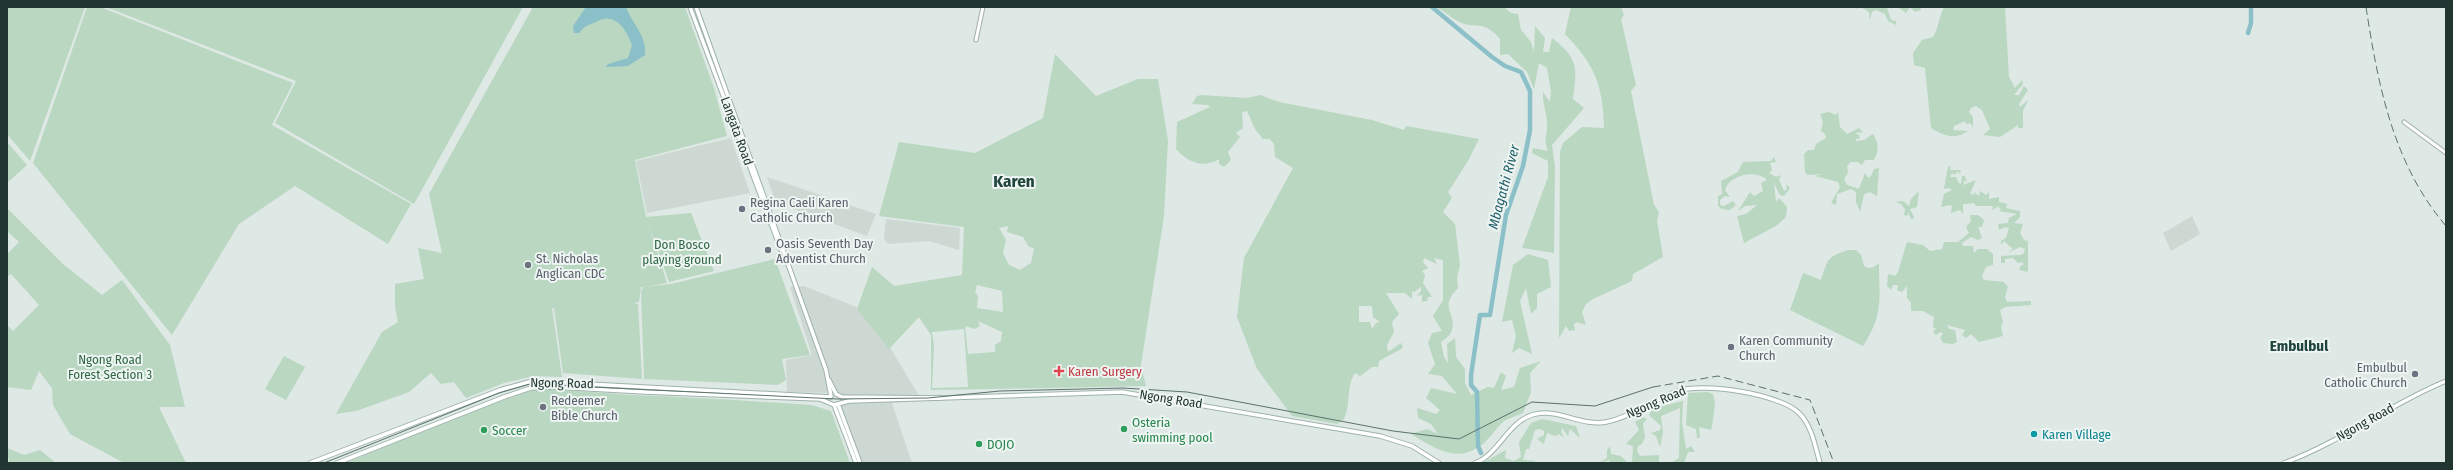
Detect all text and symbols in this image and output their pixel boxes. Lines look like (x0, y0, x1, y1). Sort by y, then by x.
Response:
street label: Langata Road (718, 95, 756, 167)
water label: Mbagathi River (1485, 142, 1524, 231)
district label: Karen (993, 171, 1035, 192)
place label: Regina Caeli Karen Catholic Church (750, 195, 849, 225)
marker: Regina Caeli Karen Catholic Church (737, 204, 747, 214)
place label: Oasis Seventh Day Adventist Church (776, 236, 873, 266)
park label: Don Bosco playing ground (642, 237, 722, 267)
marker: Oasis Seventh Day Adventist Church (763, 245, 773, 255)
place label: St. Nicholas Anglican CDC (536, 251, 605, 281)
marker: St. Nicholas Anglican CDC (523, 260, 533, 270)
place label: Karen Community Church (1739, 333, 1833, 363)
district label: Embulbul (2270, 337, 2329, 355)
marker: Karen Community Church (1726, 342, 1736, 352)
park label: Ngong Road Forest Section 3 (68, 352, 152, 382)
place label: Embulbul Catholic Church (2324, 360, 2408, 390)
place label: Karen Surgery (1068, 364, 1142, 379)
marker: Karen Surgery (1053, 365, 1065, 377)
marker: Embulbul Catholic Church (2410, 369, 2420, 379)
street label: Ngong Road (530, 375, 594, 391)
street label: Ngong Road (1624, 383, 1688, 421)
street label: Ngong Road (1138, 387, 1204, 411)
place label: Redeemer Bible Church (551, 393, 618, 423)
street label: Ngong Road (2334, 400, 2396, 444)
marker: Redeemer Bible Church (538, 402, 548, 412)
place label: Osteria swimming pool (1132, 415, 1213, 445)
place label: Soccer (492, 423, 527, 438)
marker: Osteria swimming pool (1119, 424, 1129, 434)
marker: Soccer (479, 425, 489, 435)
place label: Karen Village (2042, 427, 2111, 442)
marker: Karen Village (2029, 429, 2039, 439)
place label: DOJO (987, 437, 1014, 452)
marker: DOJO (974, 439, 984, 449)

